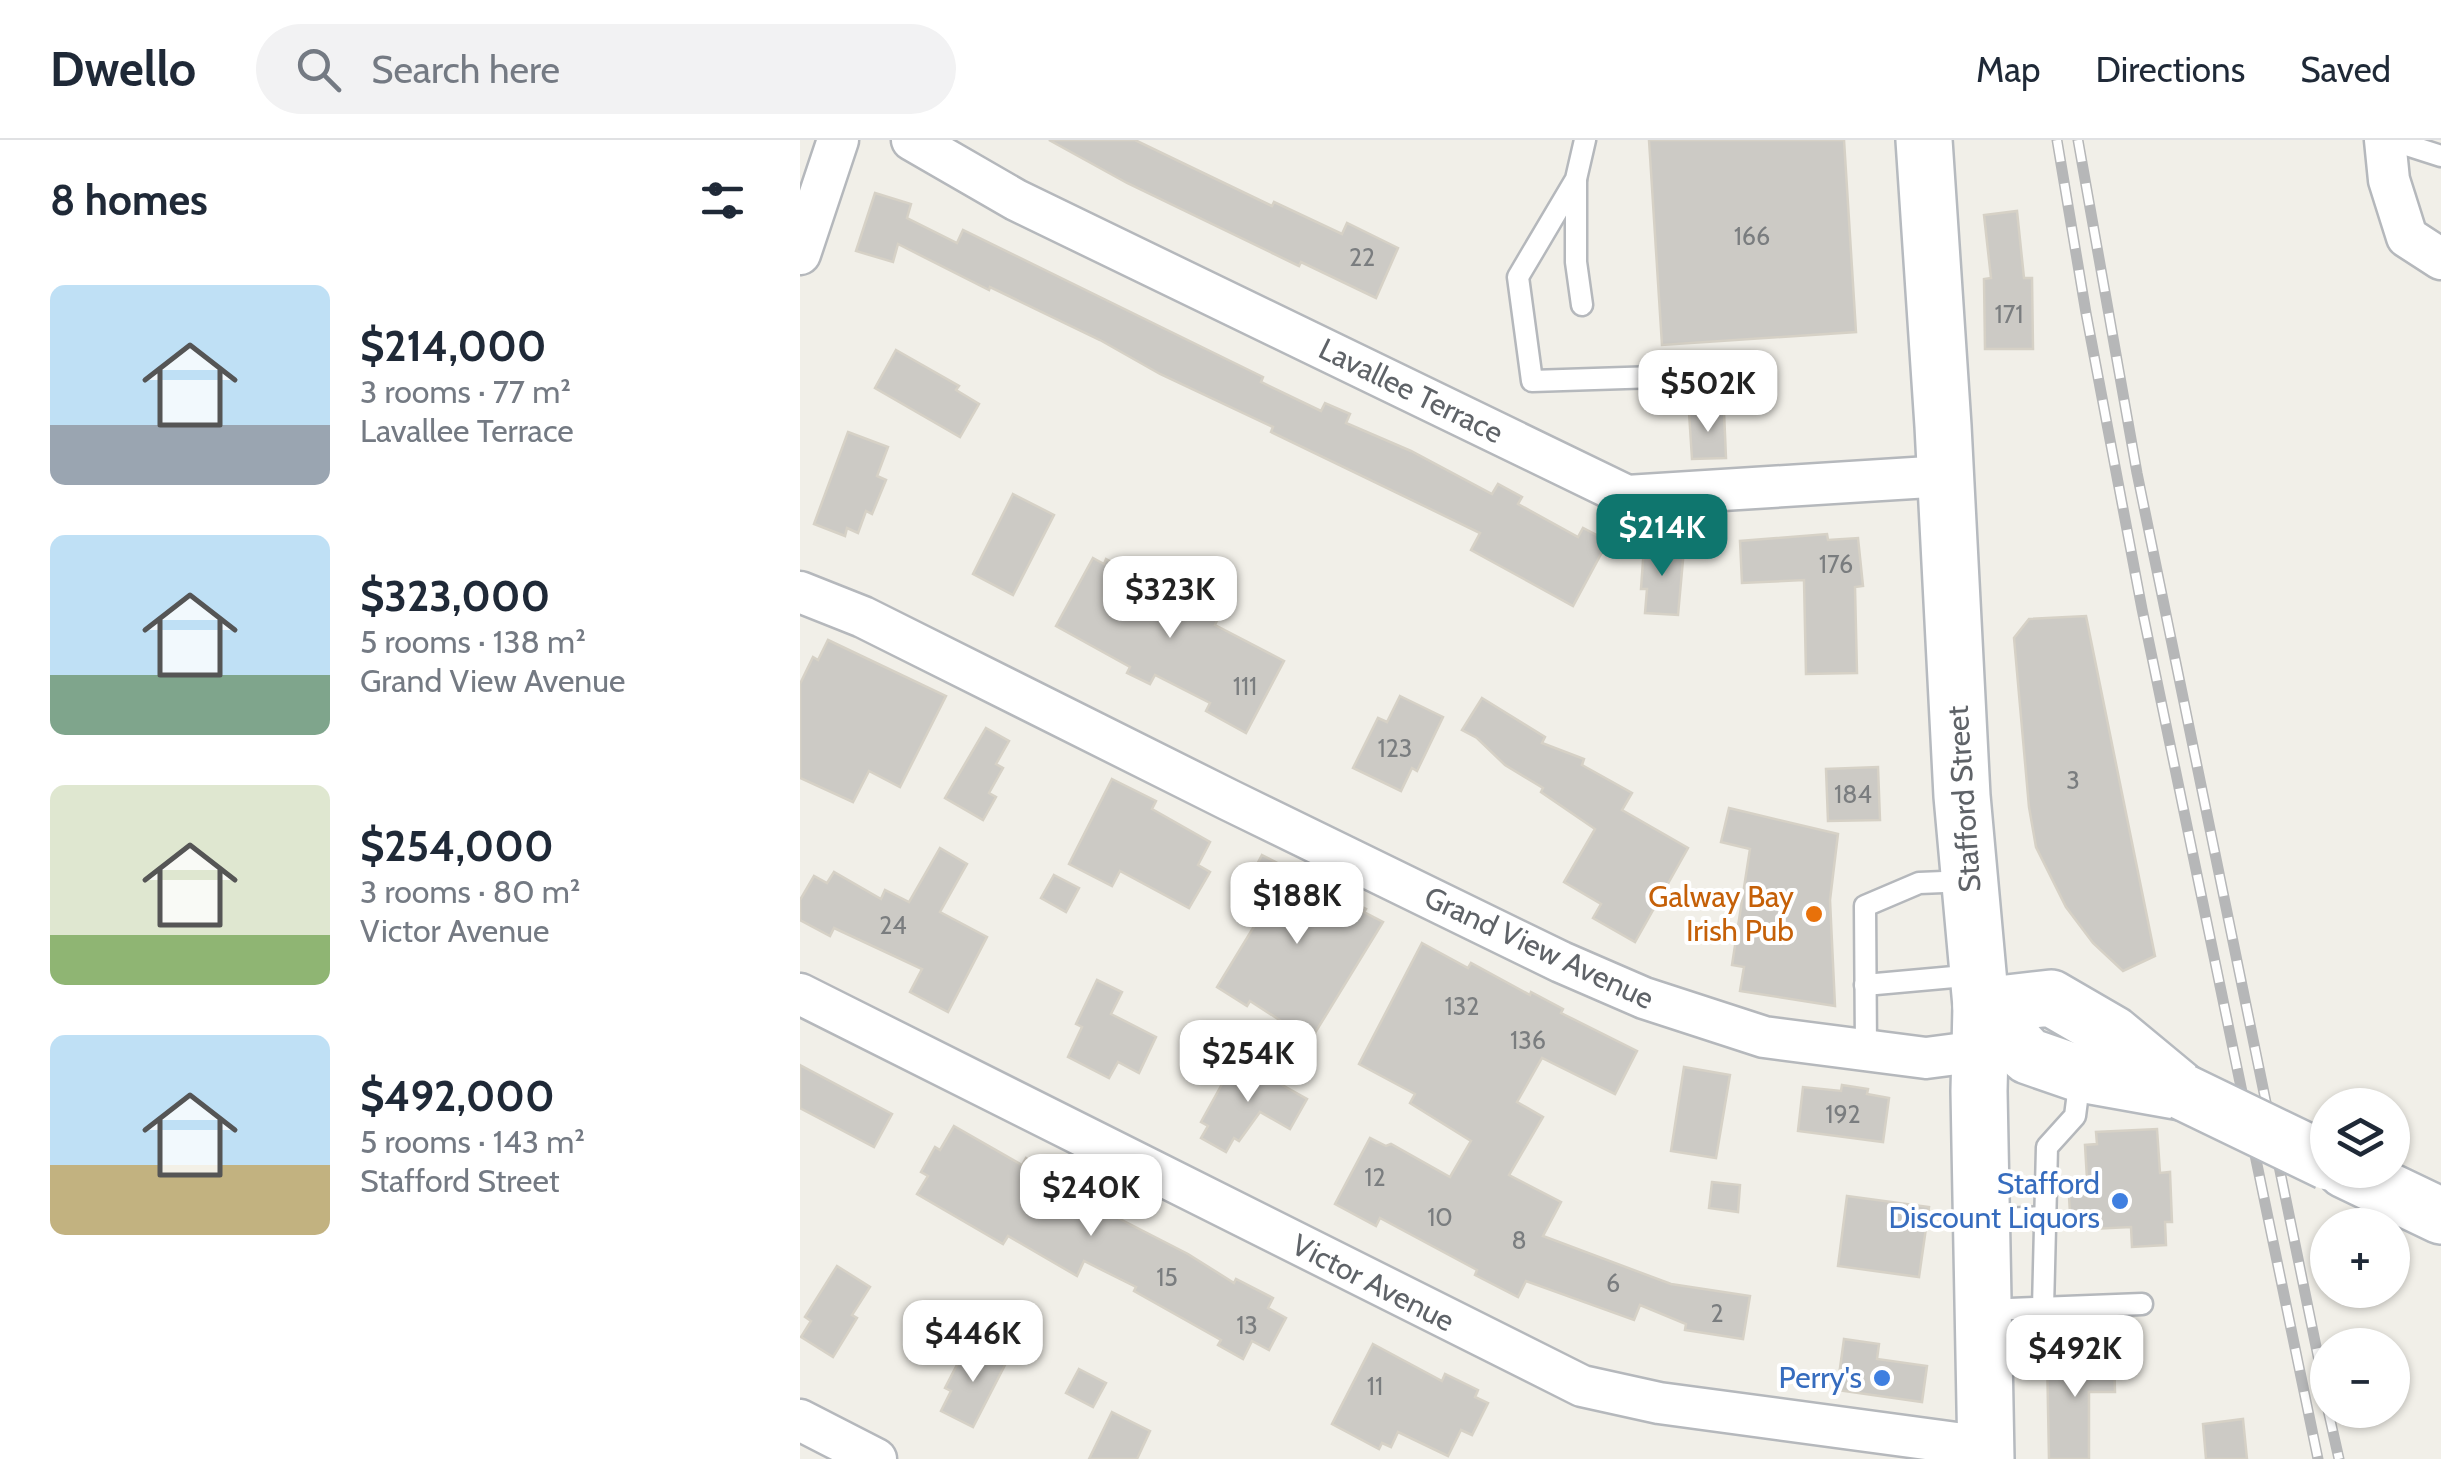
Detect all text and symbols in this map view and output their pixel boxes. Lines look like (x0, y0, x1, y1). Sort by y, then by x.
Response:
search box (256, 24, 956, 114)
text: Dwello (50, 40, 196, 98)
icon: search (291, 42, 346, 97)
text: Search here (371, 46, 560, 93)
text: Map (1976, 48, 2041, 91)
text: Directions (2096, 48, 2245, 91)
text: Saved (2300, 48, 2391, 91)
icon: filters (695, 173, 750, 228)
text: 8 homes (50, 174, 208, 226)
house number: 166 (1734, 221, 1770, 251)
house number: 22 (1349, 242, 1375, 272)
house number: 171 (1995, 299, 2023, 329)
text: $214,000 (360, 320, 546, 372)
icon: home (130, 325, 250, 445)
street label: Lavallee Terrace (1313, 330, 1509, 451)
pin: $502K (1638, 350, 1778, 435)
text: $502K (1660, 363, 1756, 402)
text: 3 rooms · 77 m² (360, 372, 571, 411)
text: Lavallee Terrace (360, 411, 574, 450)
pin: $214K (1592, 494, 1732, 579)
text: $214K (1618, 507, 1706, 546)
house number: 176 (1819, 549, 1853, 579)
pin: $323K (1100, 556, 1240, 641)
text: $323K (1125, 569, 1215, 608)
text: $323,000 (360, 570, 550, 622)
icon: home (130, 575, 250, 695)
text: 5 rooms · 138 m² (360, 622, 586, 661)
text: Grand View Avenue (360, 661, 625, 700)
house number: 111 (1233, 671, 1257, 701)
street label: Stafford Street (1939, 704, 1988, 894)
house number: 123 (1378, 733, 1412, 763)
house number: 3 (2066, 765, 2080, 795)
house number: 184 (1834, 779, 1872, 809)
text: $254,000 (360, 820, 554, 872)
icon: home (130, 825, 250, 945)
pin: $188K (1227, 862, 1367, 947)
text: 3 rooms · 80 m² (360, 872, 580, 911)
text: $188K (1252, 875, 1342, 914)
street label: Grand View Avenue (1419, 878, 1660, 1017)
place label: Galway Bay Irish Pub (1648, 878, 1794, 949)
marker: Galway Bay Irish Pub (1803, 903, 1825, 925)
house number: 24 (879, 910, 907, 940)
text: Victor Avenue (360, 911, 549, 950)
house number: 132 (1445, 991, 1479, 1021)
pin: $254K (1178, 1020, 1318, 1105)
house number: 136 (1510, 1025, 1546, 1055)
text: $254K (1202, 1033, 1294, 1072)
text: $492,000 (360, 1070, 555, 1122)
icon: home (130, 1075, 250, 1195)
map controls (2310, 1088, 2410, 1428)
button: layers (2310, 1088, 2410, 1188)
house number: 192 (1825, 1099, 1861, 1129)
text: 5 rooms · 143 m² (360, 1122, 585, 1161)
pin: $240K (1021, 1154, 1161, 1239)
text: Stafford Street (360, 1161, 560, 1200)
house number: 12 (1364, 1162, 1386, 1192)
place label: Stafford Discount Liquors (1888, 1165, 2100, 1236)
text: $240K (1042, 1167, 1140, 1206)
marker: Stafford Discount Liquors (2109, 1190, 2131, 1212)
house number: 10 (1427, 1202, 1453, 1232)
button: + (2310, 1208, 2410, 1308)
house number: 8 (1511, 1225, 1527, 1255)
street label: Victor Avenue (1286, 1226, 1461, 1339)
house number: 15 (1156, 1262, 1178, 1292)
house number: 6 (1606, 1268, 1620, 1298)
house number: 2 (1710, 1298, 1724, 1328)
pin: $446K (903, 1300, 1043, 1385)
house number: 13 (1236, 1310, 1258, 1340)
text: $446K (925, 1313, 1021, 1352)
pin: $492K (2005, 1315, 2145, 1400)
text: $492K (2028, 1328, 2122, 1367)
button: − (2310, 1328, 2410, 1428)
place label: Perry's (1779, 1359, 1862, 1396)
marker: Perry's (1871, 1367, 1893, 1389)
house number: 11 (1367, 1371, 1383, 1401)

